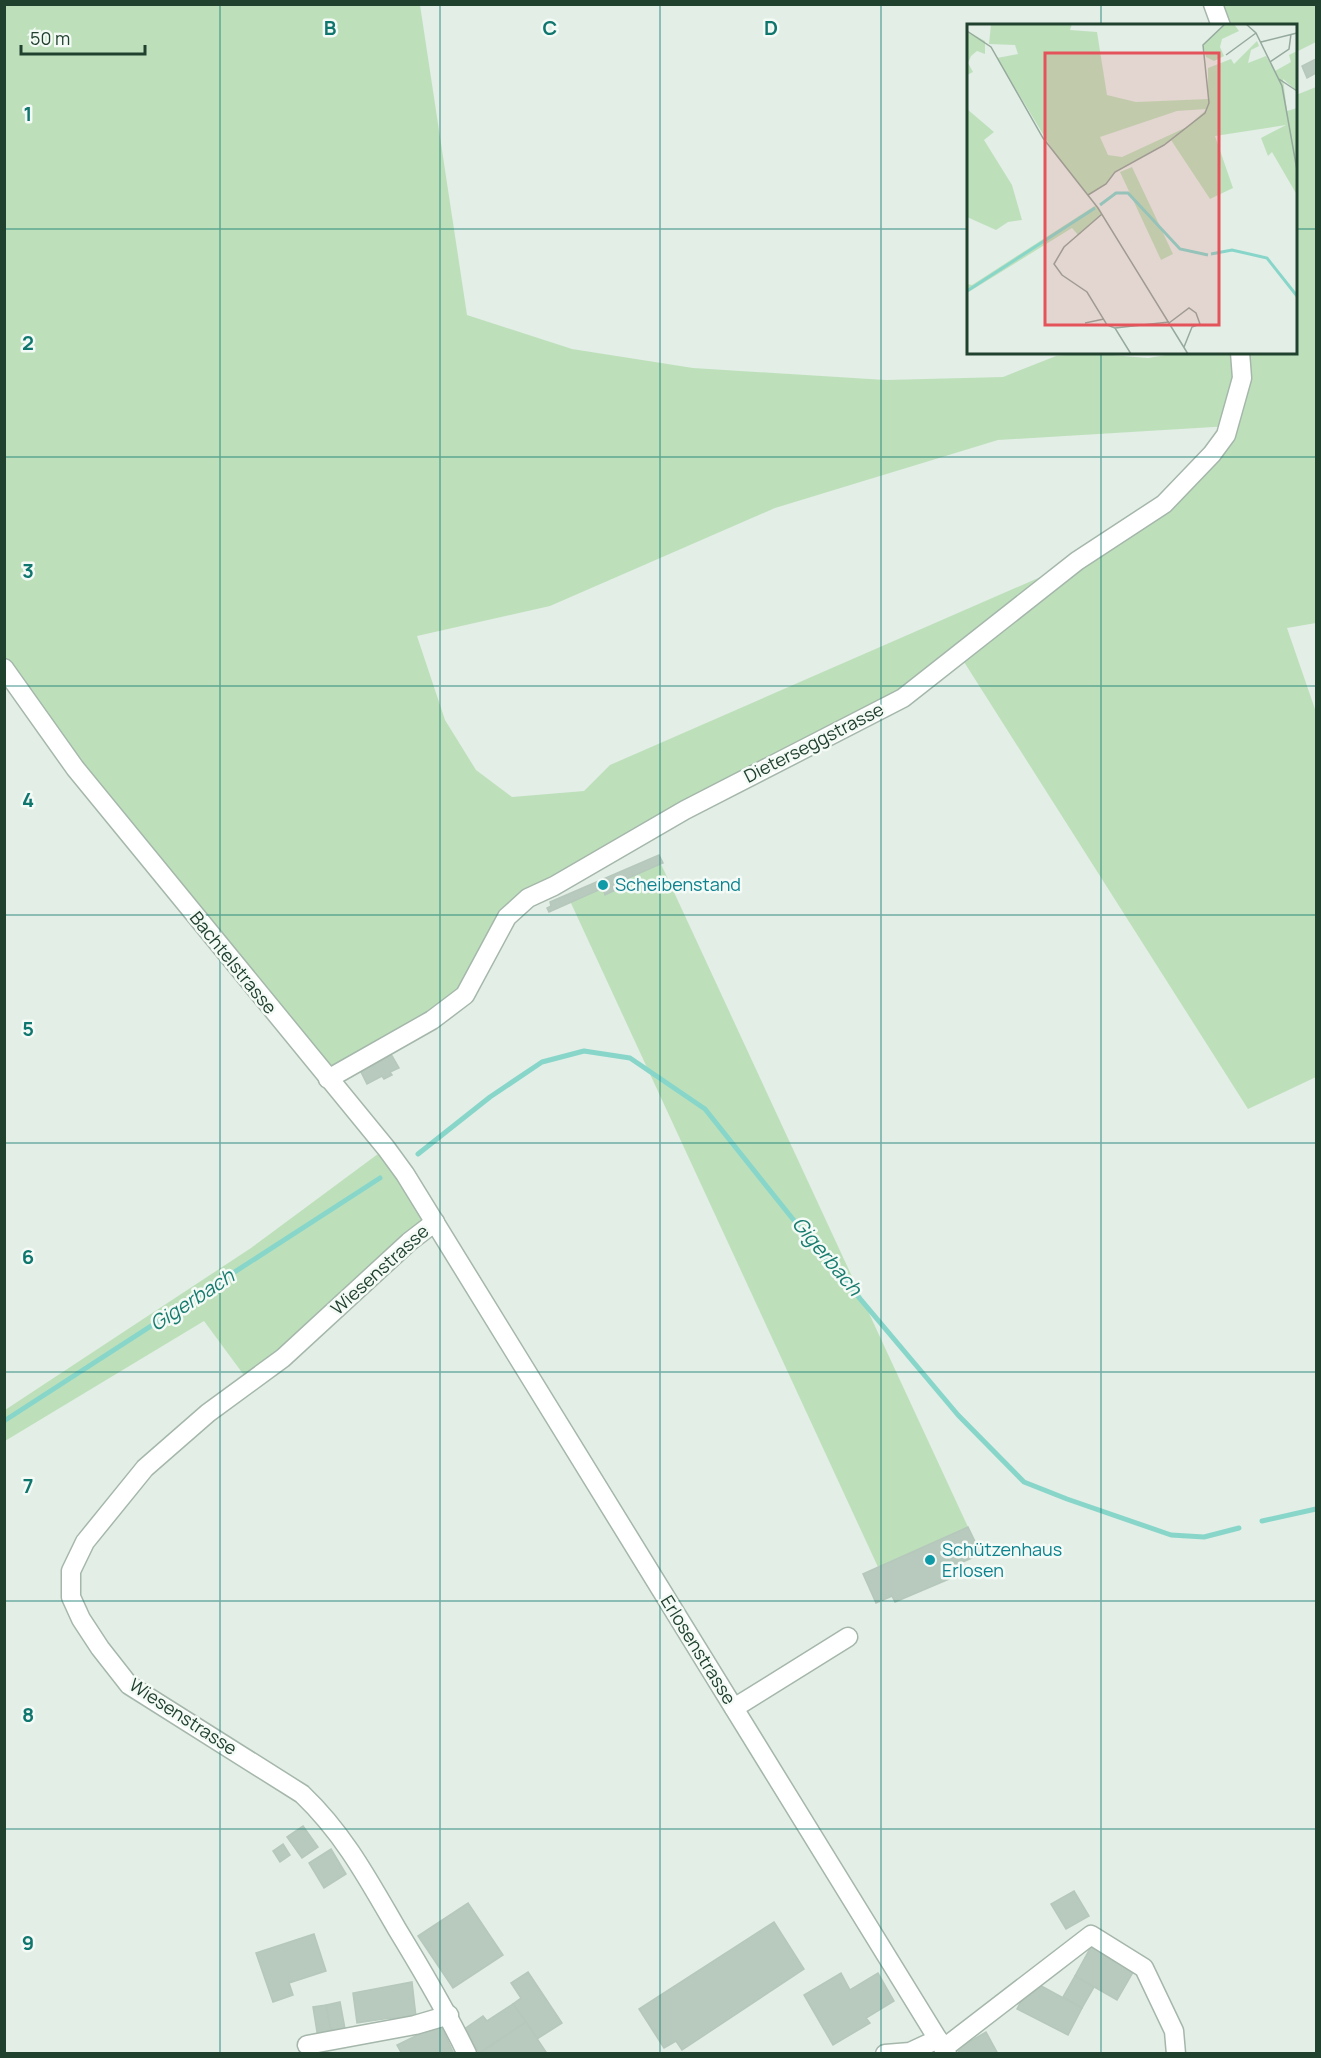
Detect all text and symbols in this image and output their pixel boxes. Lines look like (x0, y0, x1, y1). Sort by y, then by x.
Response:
text: B (324, 14, 337, 41)
text: C (543, 14, 557, 41)
text: D (764, 14, 778, 41)
scale bar (21, 18, 146, 56)
inset map (967, 24, 1297, 354)
text: 50 m (30, 26, 70, 50)
text: 1 (24, 100, 32, 127)
text: 2 (22, 329, 34, 356)
text: 3 (22, 557, 34, 584)
street label: Dieterseggstrasse (740, 697, 888, 788)
text: 4 (22, 786, 34, 813)
place label: Scheibenstand (615, 872, 741, 896)
marker: Scheibenstand (596, 878, 610, 892)
street label: Bachtelstrasse (185, 906, 283, 1019)
text: 5 (22, 1015, 34, 1042)
water label: Gigerbach (786, 1210, 869, 1302)
street label: Wiesenstrasse (325, 1219, 433, 1320)
text: 6 (22, 1243, 34, 1270)
water label: Gigerbach (144, 1262, 240, 1337)
text: 7 (23, 1472, 33, 1499)
place label: Schützenhaus Erlosen (942, 1537, 1062, 1582)
marker: Schützenhaus Erlosen (923, 1553, 937, 1567)
street label: Erlosenstrasse (656, 1590, 742, 1708)
street label: Wiesenstrasse (125, 1672, 242, 1760)
text: 8 (22, 1701, 34, 1728)
text: 9 (22, 1929, 34, 1956)

